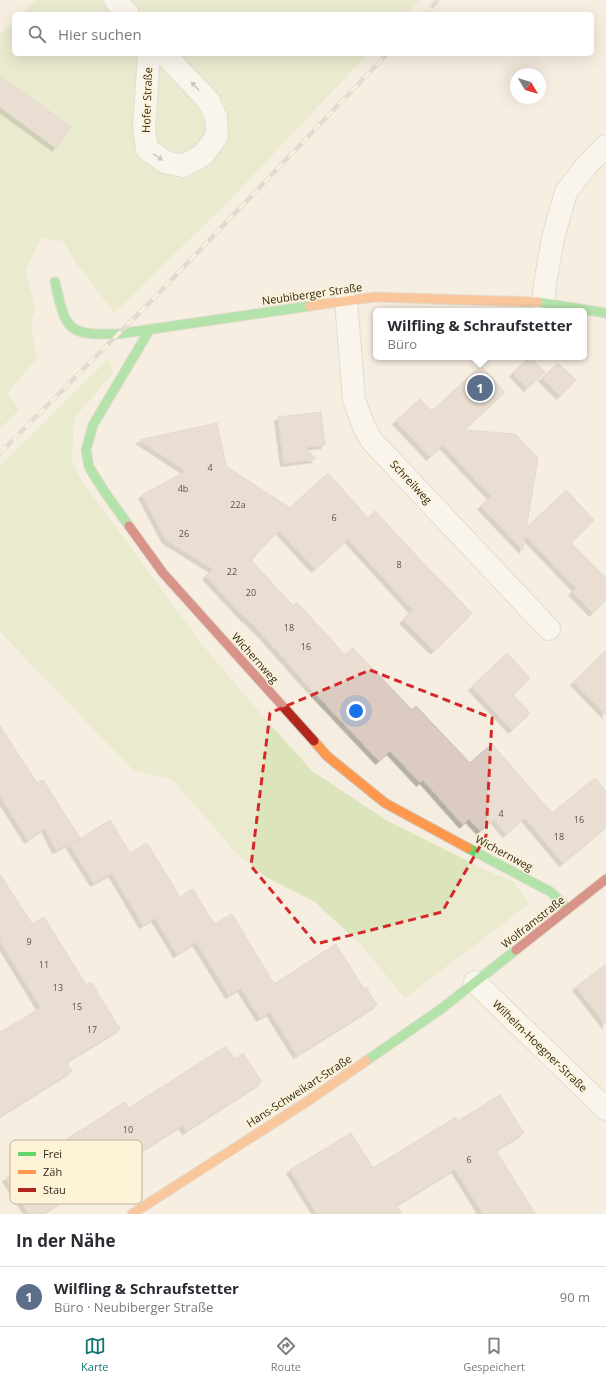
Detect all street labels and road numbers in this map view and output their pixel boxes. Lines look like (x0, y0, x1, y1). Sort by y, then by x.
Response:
street label: Hofer Straße (138, 67, 155, 133)
street label: Neubiberger Straße (261, 279, 363, 308)
street label: Schreilweg (387, 456, 436, 507)
street label: Wichernweg (229, 629, 282, 686)
street label: Wichernweg (473, 831, 536, 874)
street label: Wolframstraße (498, 892, 568, 951)
street label: Wilhelm-Hoegner-Straße (490, 996, 591, 1095)
street label: Hans-Schweikart-Straße (243, 1051, 354, 1130)

